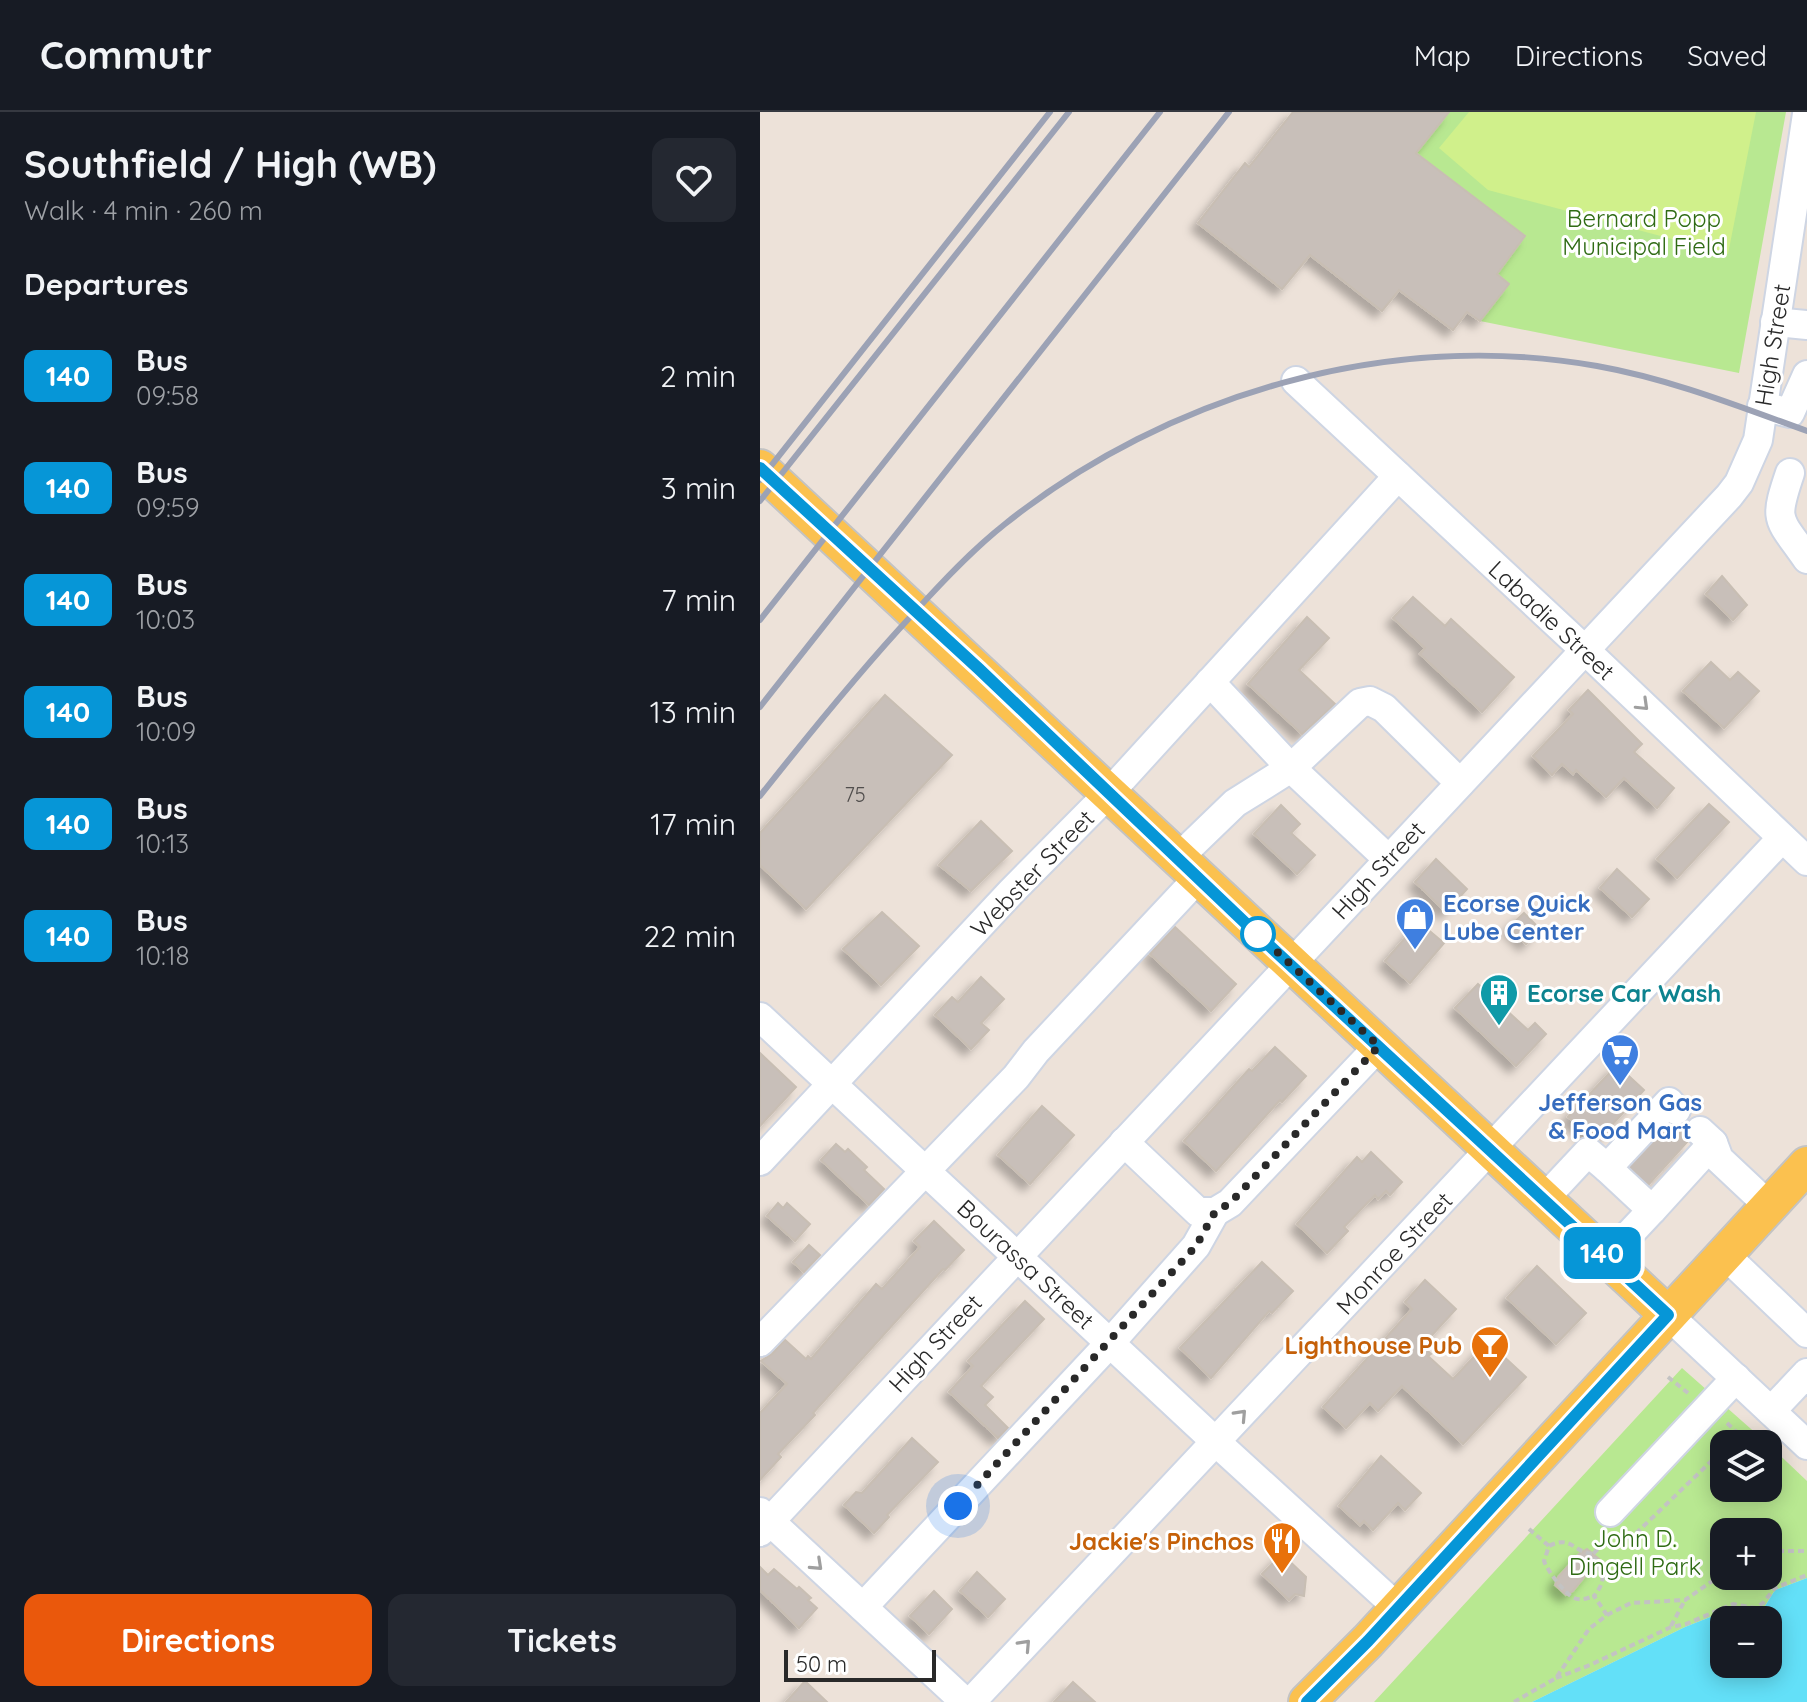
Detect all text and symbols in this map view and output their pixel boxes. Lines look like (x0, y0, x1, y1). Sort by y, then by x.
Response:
text: Commutr (40, 31, 212, 79)
text: Map (1414, 38, 1471, 73)
text: Directions (1515, 38, 1643, 73)
text: Saved (1687, 38, 1767, 73)
button: heart (652, 138, 736, 222)
text: Southfield / High (WB) (24, 140, 436, 188)
text: Walk · 4 min · 260 m (24, 194, 263, 227)
park label: Bernard Popp Municipal Field (1562, 203, 1726, 261)
text: Departures (24, 265, 189, 303)
street label: High Street (1748, 282, 1796, 408)
text: Bus (136, 341, 188, 379)
text: 2 min (660, 357, 736, 395)
text: 140 (46, 358, 90, 393)
text: 09:58 (136, 379, 199, 412)
text: Bus (136, 453, 188, 491)
text: 3 min (661, 469, 736, 507)
text: 140 (46, 470, 90, 505)
text: 09:59 (136, 491, 200, 524)
street label: Labadie Street (1483, 554, 1621, 686)
text: Bus (136, 565, 188, 603)
text: 7 min (661, 581, 736, 619)
text: 140 (46, 582, 90, 617)
text: 10:03 (136, 603, 195, 636)
text: Bus (136, 677, 188, 715)
text: 13 min (650, 693, 736, 731)
text: 140 (46, 694, 90, 729)
one-way arrow (1633, 695, 1648, 709)
text: 10:09 (136, 715, 196, 748)
house number: 75 (844, 782, 866, 807)
text: Bus (136, 789, 188, 827)
street label: Webster Street (964, 803, 1100, 943)
text: 17 min (650, 805, 736, 843)
text: 140 (46, 806, 90, 841)
street label: High Street (1325, 815, 1431, 925)
text: 10:13 (136, 827, 189, 860)
place label: Ecorse Quick Lube Center (1443, 888, 1591, 946)
shop icon: Ecorse Quick Lube Center (1394, 896, 1436, 951)
text: Bus (136, 901, 188, 939)
text: 22 min (643, 917, 736, 955)
unlabelled marker (1241, 917, 1275, 951)
text: 140 (46, 918, 90, 953)
text: 10:18 (136, 939, 190, 972)
building icon: Ecorse Car Wash (1478, 972, 1520, 1027)
place label: Ecorse Car Wash (1527, 978, 1721, 1008)
supermarket icon: Jefferson Gas & Food Mart (1599, 1032, 1641, 1087)
place label: Jefferson Gas & Food Mart (1538, 1087, 1702, 1145)
street label: Monroe Street (1329, 1185, 1459, 1321)
street label: Bourassa Street (951, 1193, 1101, 1335)
line badge: 140 (1556, 1227, 1648, 1279)
text: 140 (1580, 1235, 1624, 1270)
street label: High Street (882, 1288, 988, 1398)
bar icon: Lighthouse Pub (1469, 1324, 1511, 1379)
place label: Lighthouse Pub (1285, 1330, 1462, 1360)
one-way arrow (1232, 1410, 1247, 1424)
map controls (1710, 1430, 1782, 1678)
button: layers (1710, 1430, 1782, 1502)
your location (938, 1486, 978, 1526)
button: + (1710, 1518, 1782, 1590)
restaurant icon: Jackie's Pinchos (1261, 1520, 1303, 1575)
park label: John D. Dingell Park (1569, 1523, 1701, 1581)
place label: Jackie's Pinchos (1069, 1526, 1254, 1556)
one-way arrow (808, 1556, 823, 1570)
button: Directions (24, 1594, 372, 1686)
button: Tickets (388, 1594, 736, 1686)
button: − (1710, 1606, 1782, 1678)
one-way arrow (1015, 1640, 1030, 1654)
scale bar (784, 1646, 936, 1682)
text: 50 m (796, 1650, 847, 1678)

